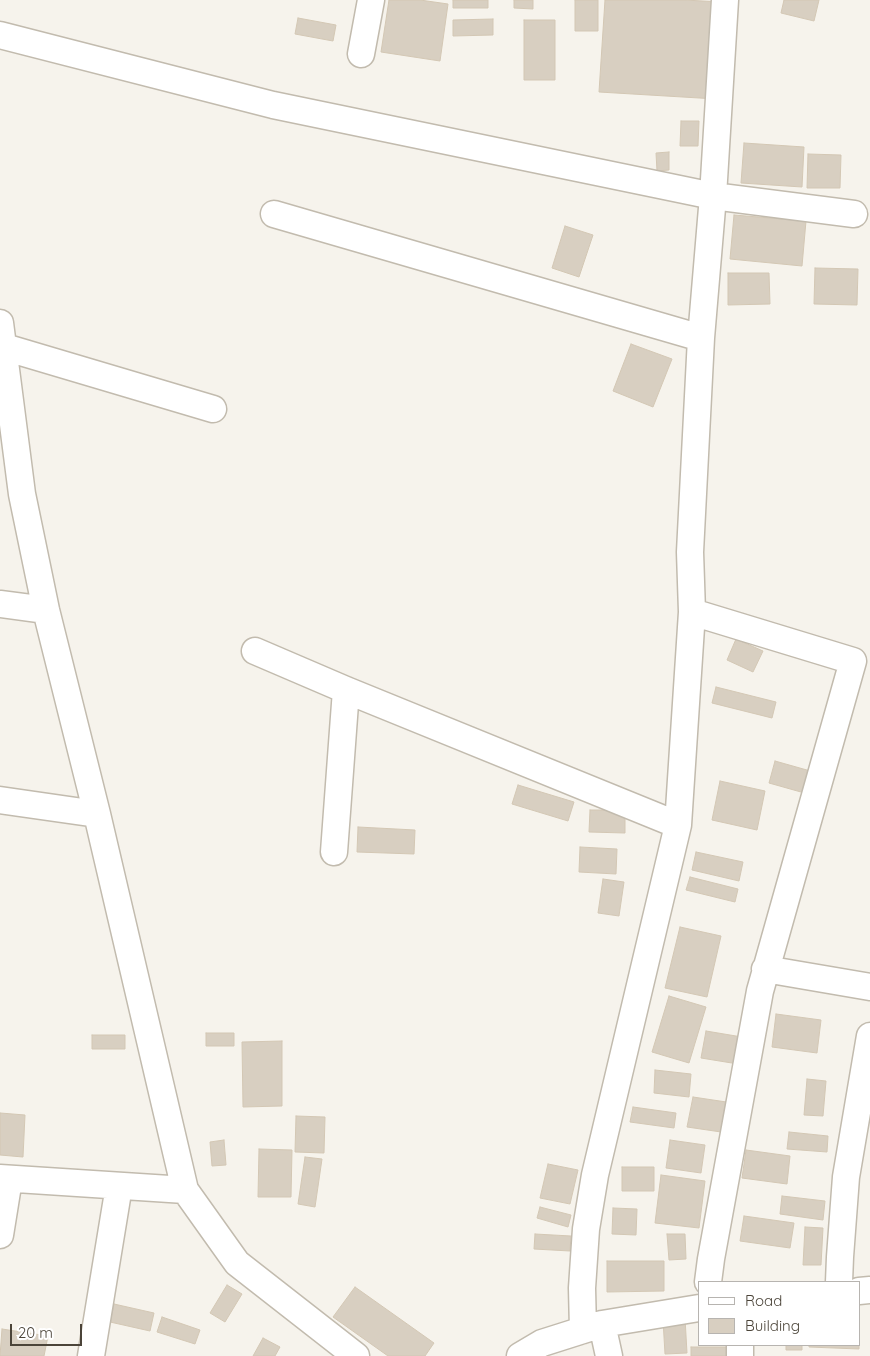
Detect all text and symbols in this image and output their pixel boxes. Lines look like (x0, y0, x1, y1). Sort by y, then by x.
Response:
legend (698, 1281, 860, 1346)
text: Road (745, 1291, 782, 1310)
scale bar (12, 1314, 85, 1346)
text: Building (745, 1316, 800, 1335)
text: 20 m (18, 1323, 53, 1342)

